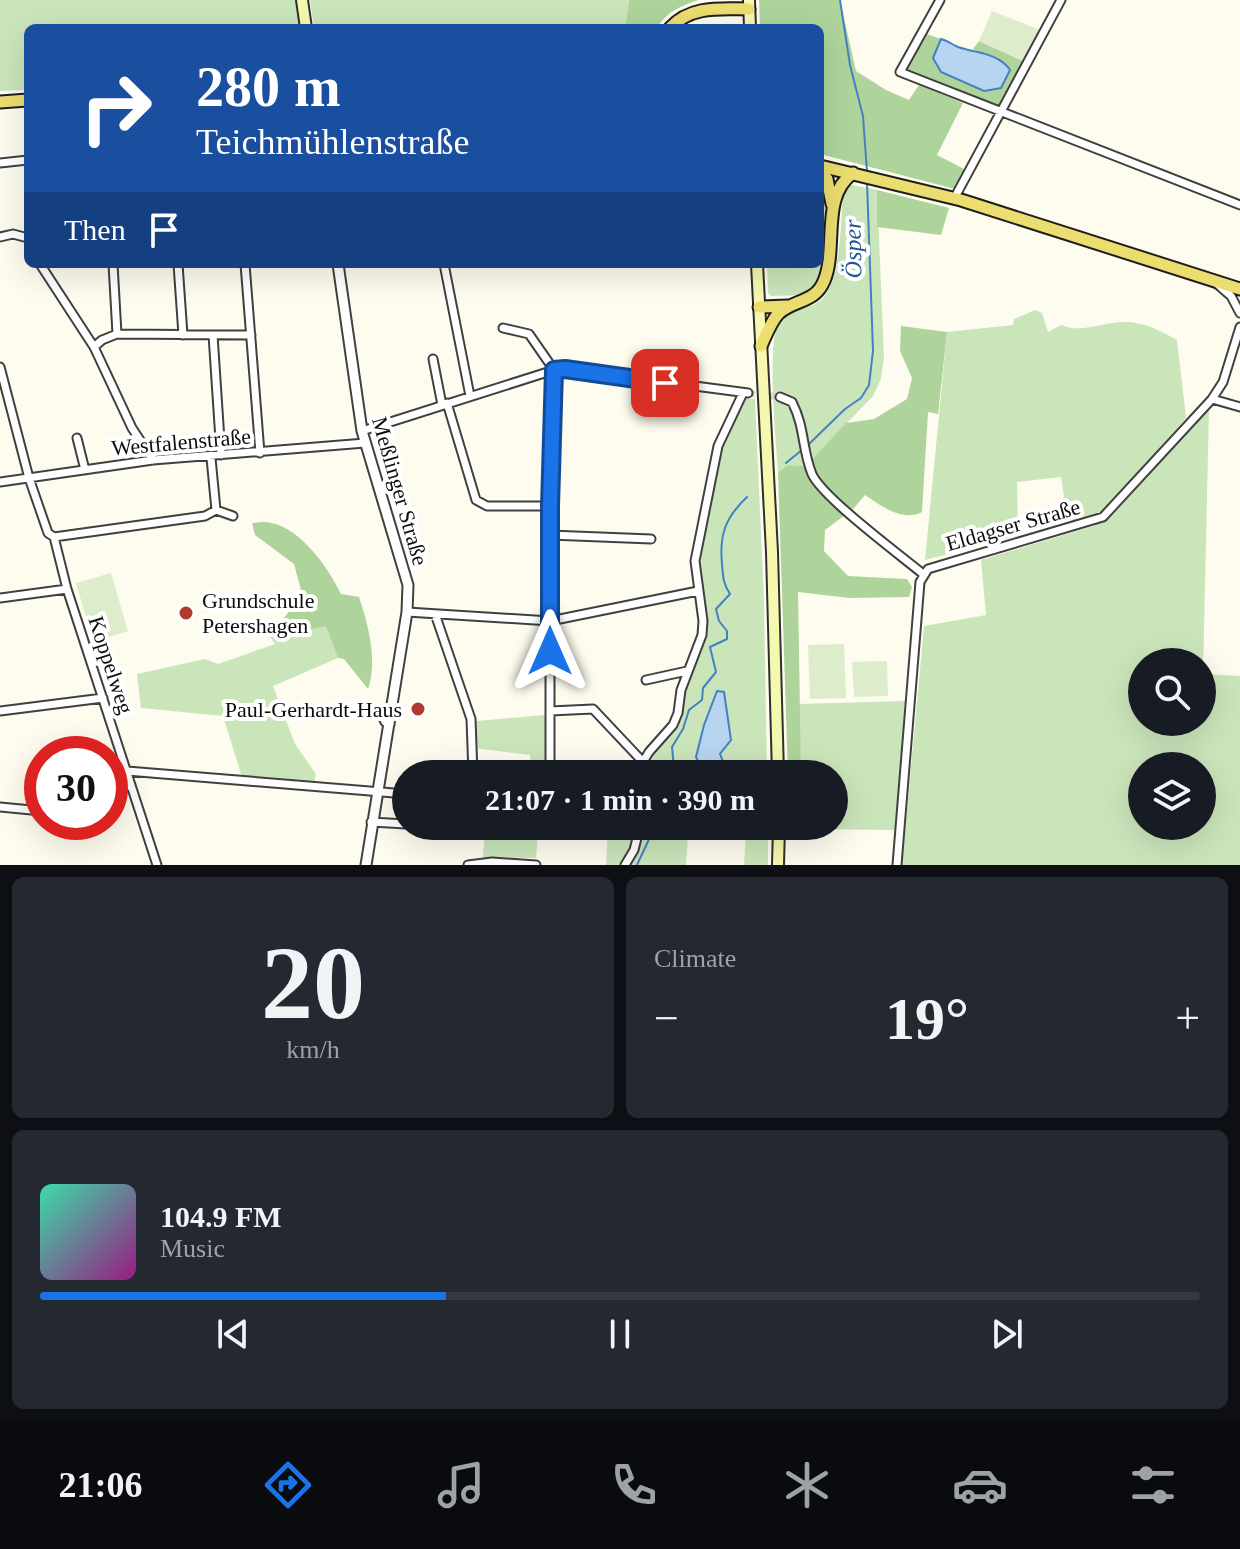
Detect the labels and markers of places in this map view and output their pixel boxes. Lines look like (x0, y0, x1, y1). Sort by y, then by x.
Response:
pin (631, 349, 699, 417)
place label: Grundschule Petershagen (202, 588, 314, 638)
marker: Grundschule Petershagen (177, 604, 195, 622)
place label: Paul-Gerhardt-Haus (225, 697, 402, 722)
marker: Paul-Gerhardt-Haus (409, 700, 427, 718)

